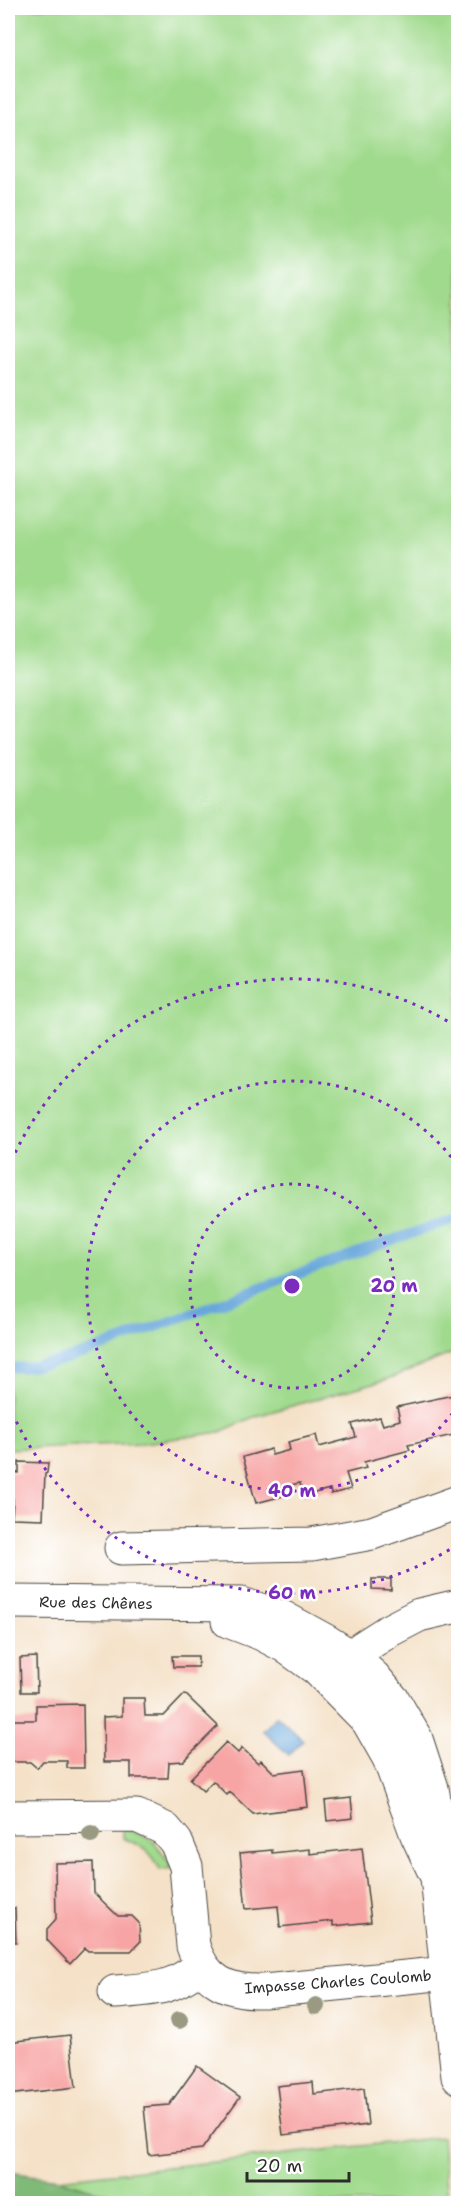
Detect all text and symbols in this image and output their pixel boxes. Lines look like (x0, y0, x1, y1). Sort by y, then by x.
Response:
text: 20 m (370, 1274, 418, 1298)
centre of rings (282, 1276, 302, 1296)
text: 40 m (268, 1479, 316, 1503)
text: 60 m (268, 1581, 316, 1605)
street label: Rue des Chênes (39, 1592, 153, 1614)
street label: Impasse Charles Coulomb (244, 1965, 432, 1999)
scale bar (247, 2145, 349, 2183)
text: 20 m (256, 2154, 302, 2178)

